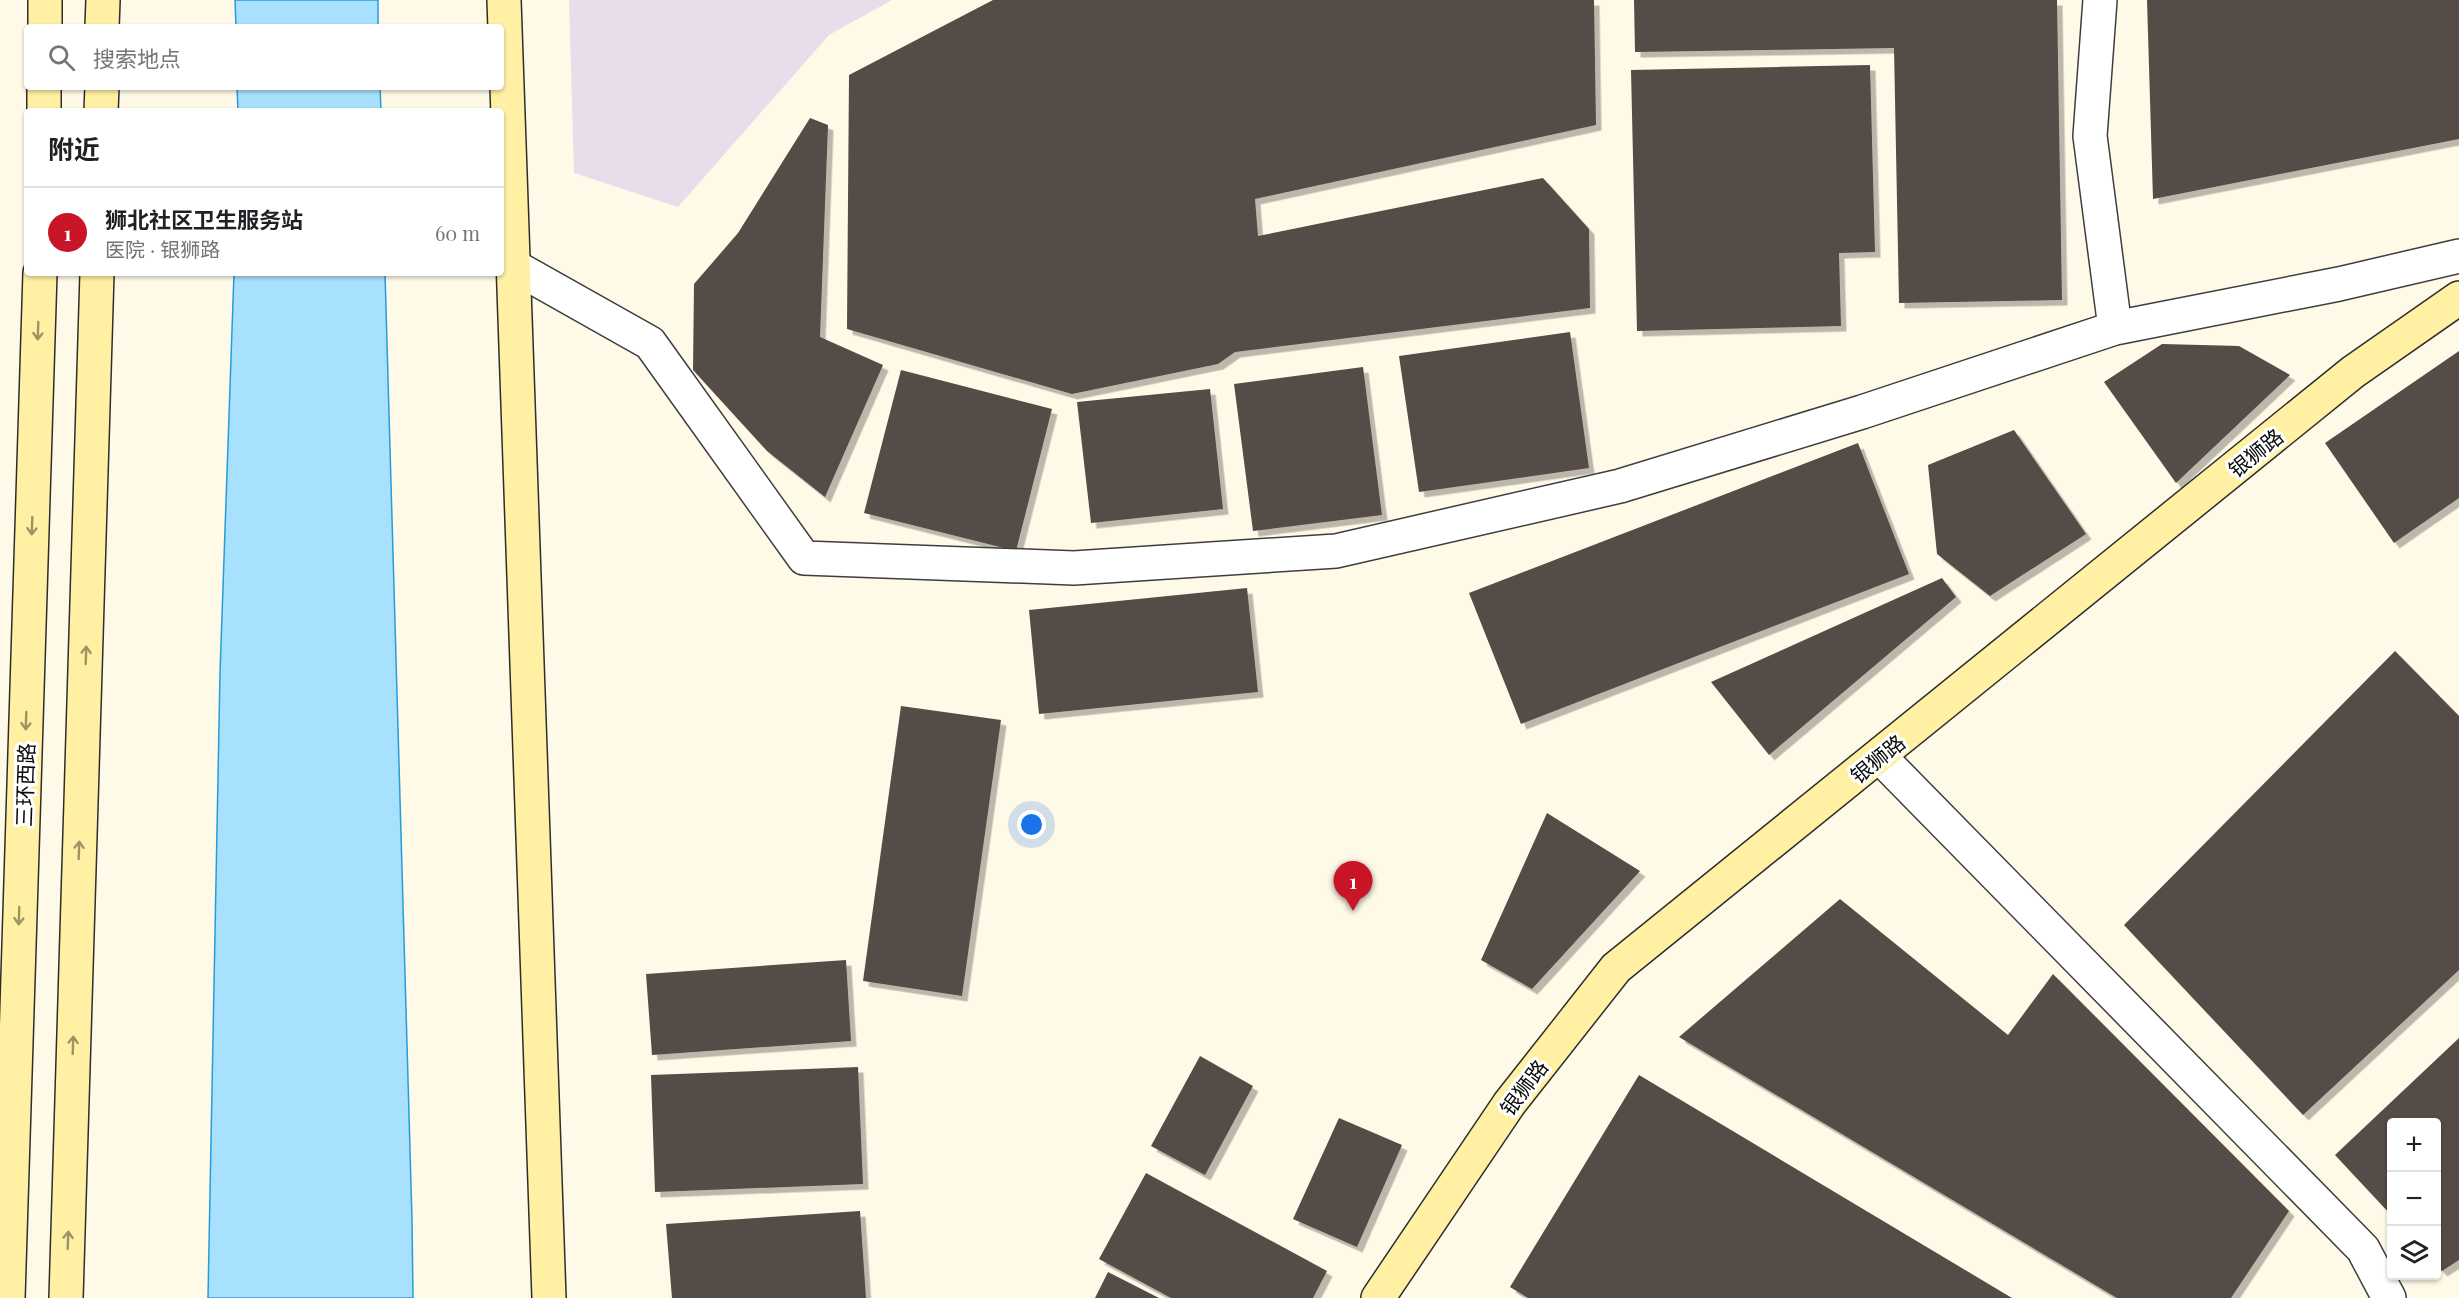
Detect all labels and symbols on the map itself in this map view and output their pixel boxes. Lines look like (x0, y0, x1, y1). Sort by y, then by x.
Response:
one-way arrow (32, 321, 44, 341)
street label: 银狮路 (2222, 421, 2288, 483)
one-way arrow (26, 516, 38, 536)
one-way arrow (80, 645, 91, 665)
one-way arrow (20, 711, 31, 731)
street label: 银狮路 (1844, 727, 1910, 789)
street label: 三环西路 (9, 743, 39, 827)
your location (1017, 810, 1046, 839)
one-way arrow (74, 840, 85, 860)
pin: 1 (1334, 862, 1372, 911)
one-way arrow (14, 906, 25, 926)
one-way arrow (68, 1035, 79, 1055)
street label: 银狮路 (1493, 1053, 1553, 1121)
one-way arrow (62, 1230, 73, 1250)

